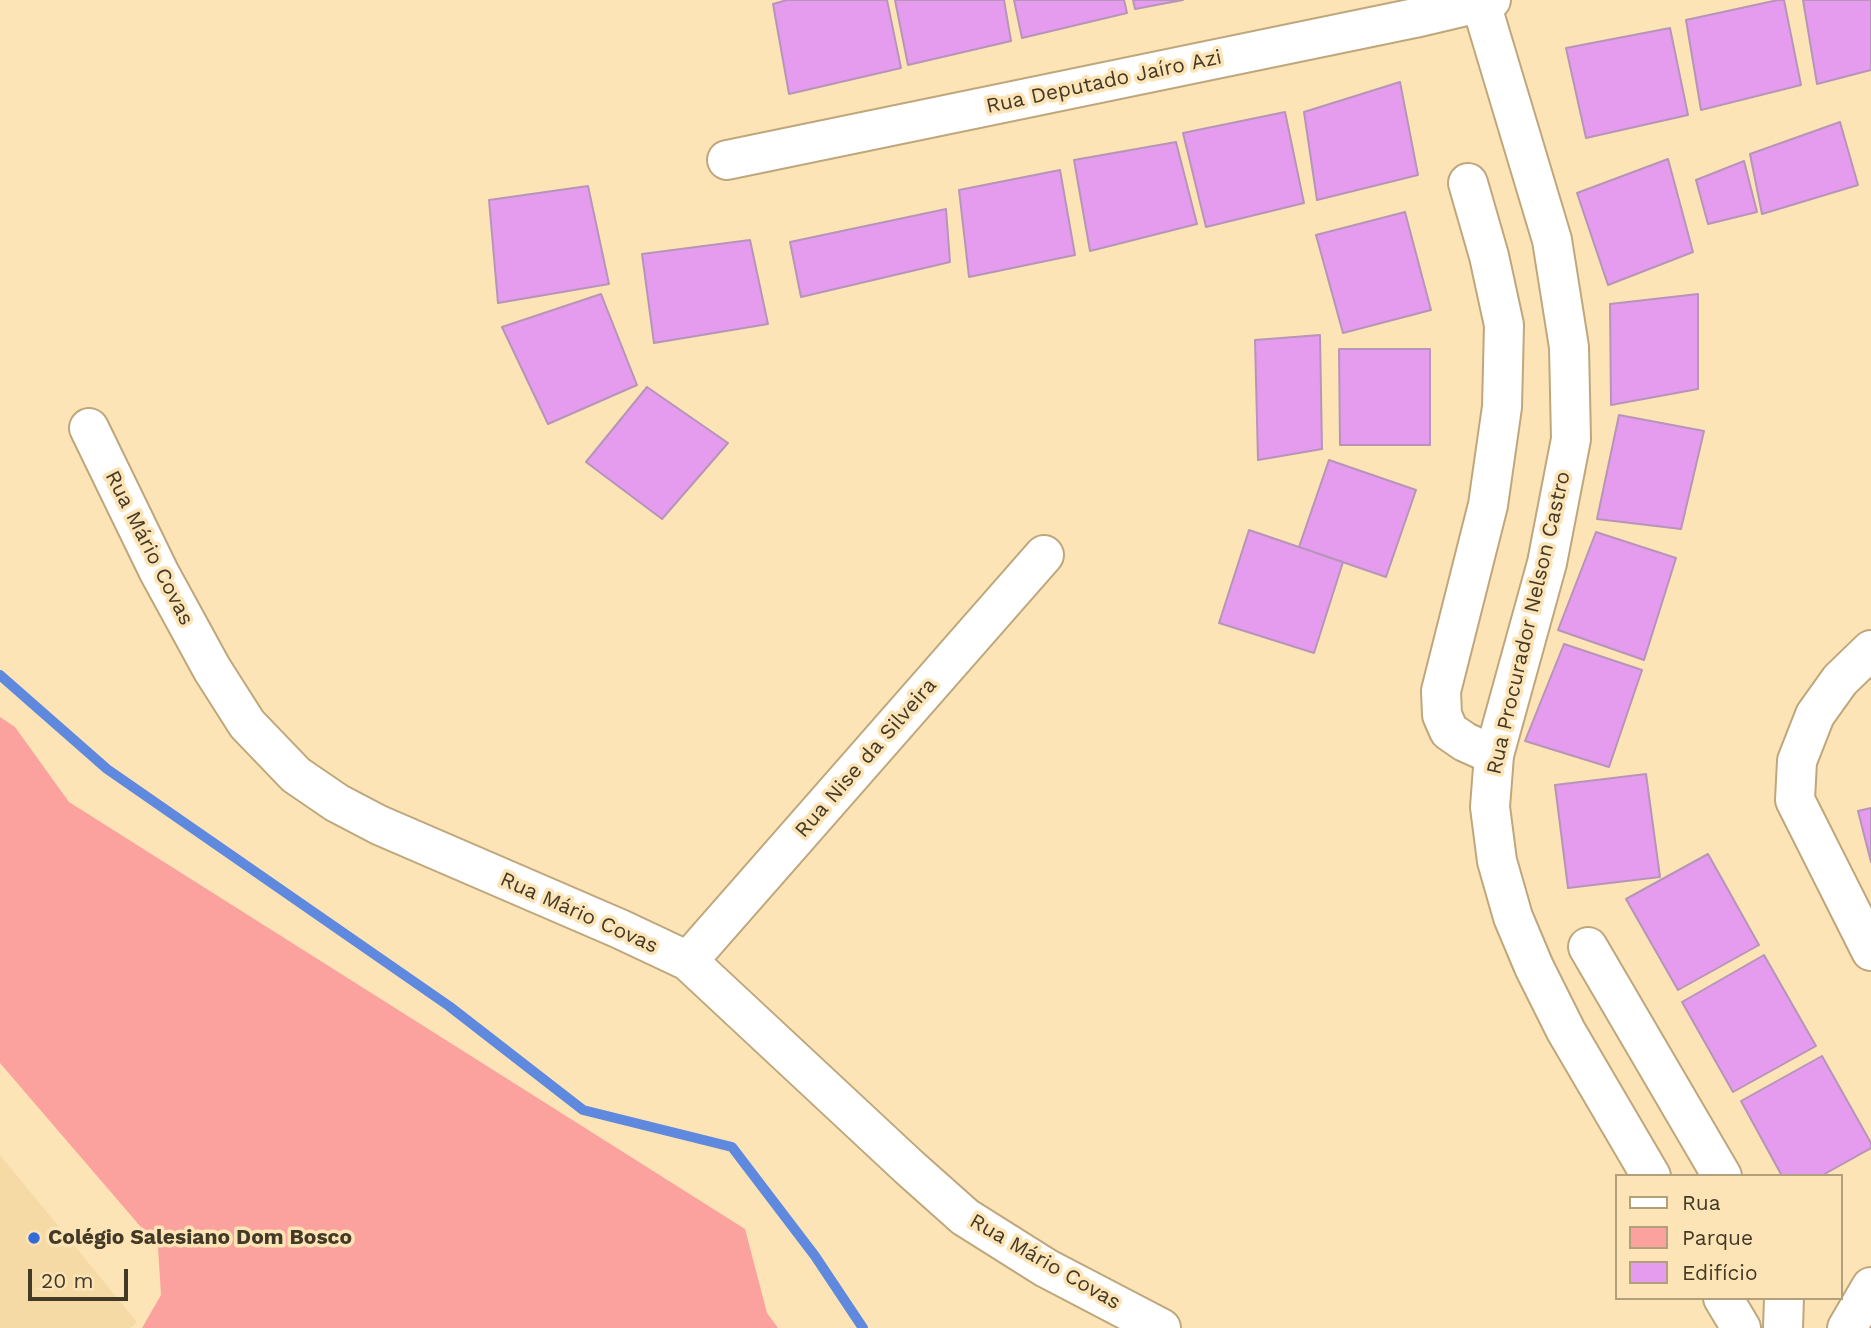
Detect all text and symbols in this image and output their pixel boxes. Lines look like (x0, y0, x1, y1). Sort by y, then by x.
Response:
street label: Rua Deputado Jaíro Azi (984, 45, 1224, 119)
street label: Rua Mário Covas (99, 467, 199, 629)
street label: Rua Procurador Nelson Castro (1482, 469, 1576, 777)
street label: Rua Nise da Silveira (790, 673, 942, 843)
street label: Rua Mário Covas (496, 867, 662, 959)
legend (1616, 1174, 1843, 1300)
text: Rua (1682, 1190, 1721, 1215)
street label: Rua Mário Covas (965, 1209, 1125, 1315)
place label: Colégio Salesiano Dom Bosco (48, 1225, 352, 1251)
text: Parque (1682, 1225, 1753, 1250)
marker: Colégio Salesiano Dom Bosco (26, 1230, 42, 1246)
scale bar (32, 1254, 131, 1298)
text: Edifício (1682, 1260, 1758, 1285)
text: 20 m (41, 1268, 93, 1293)

